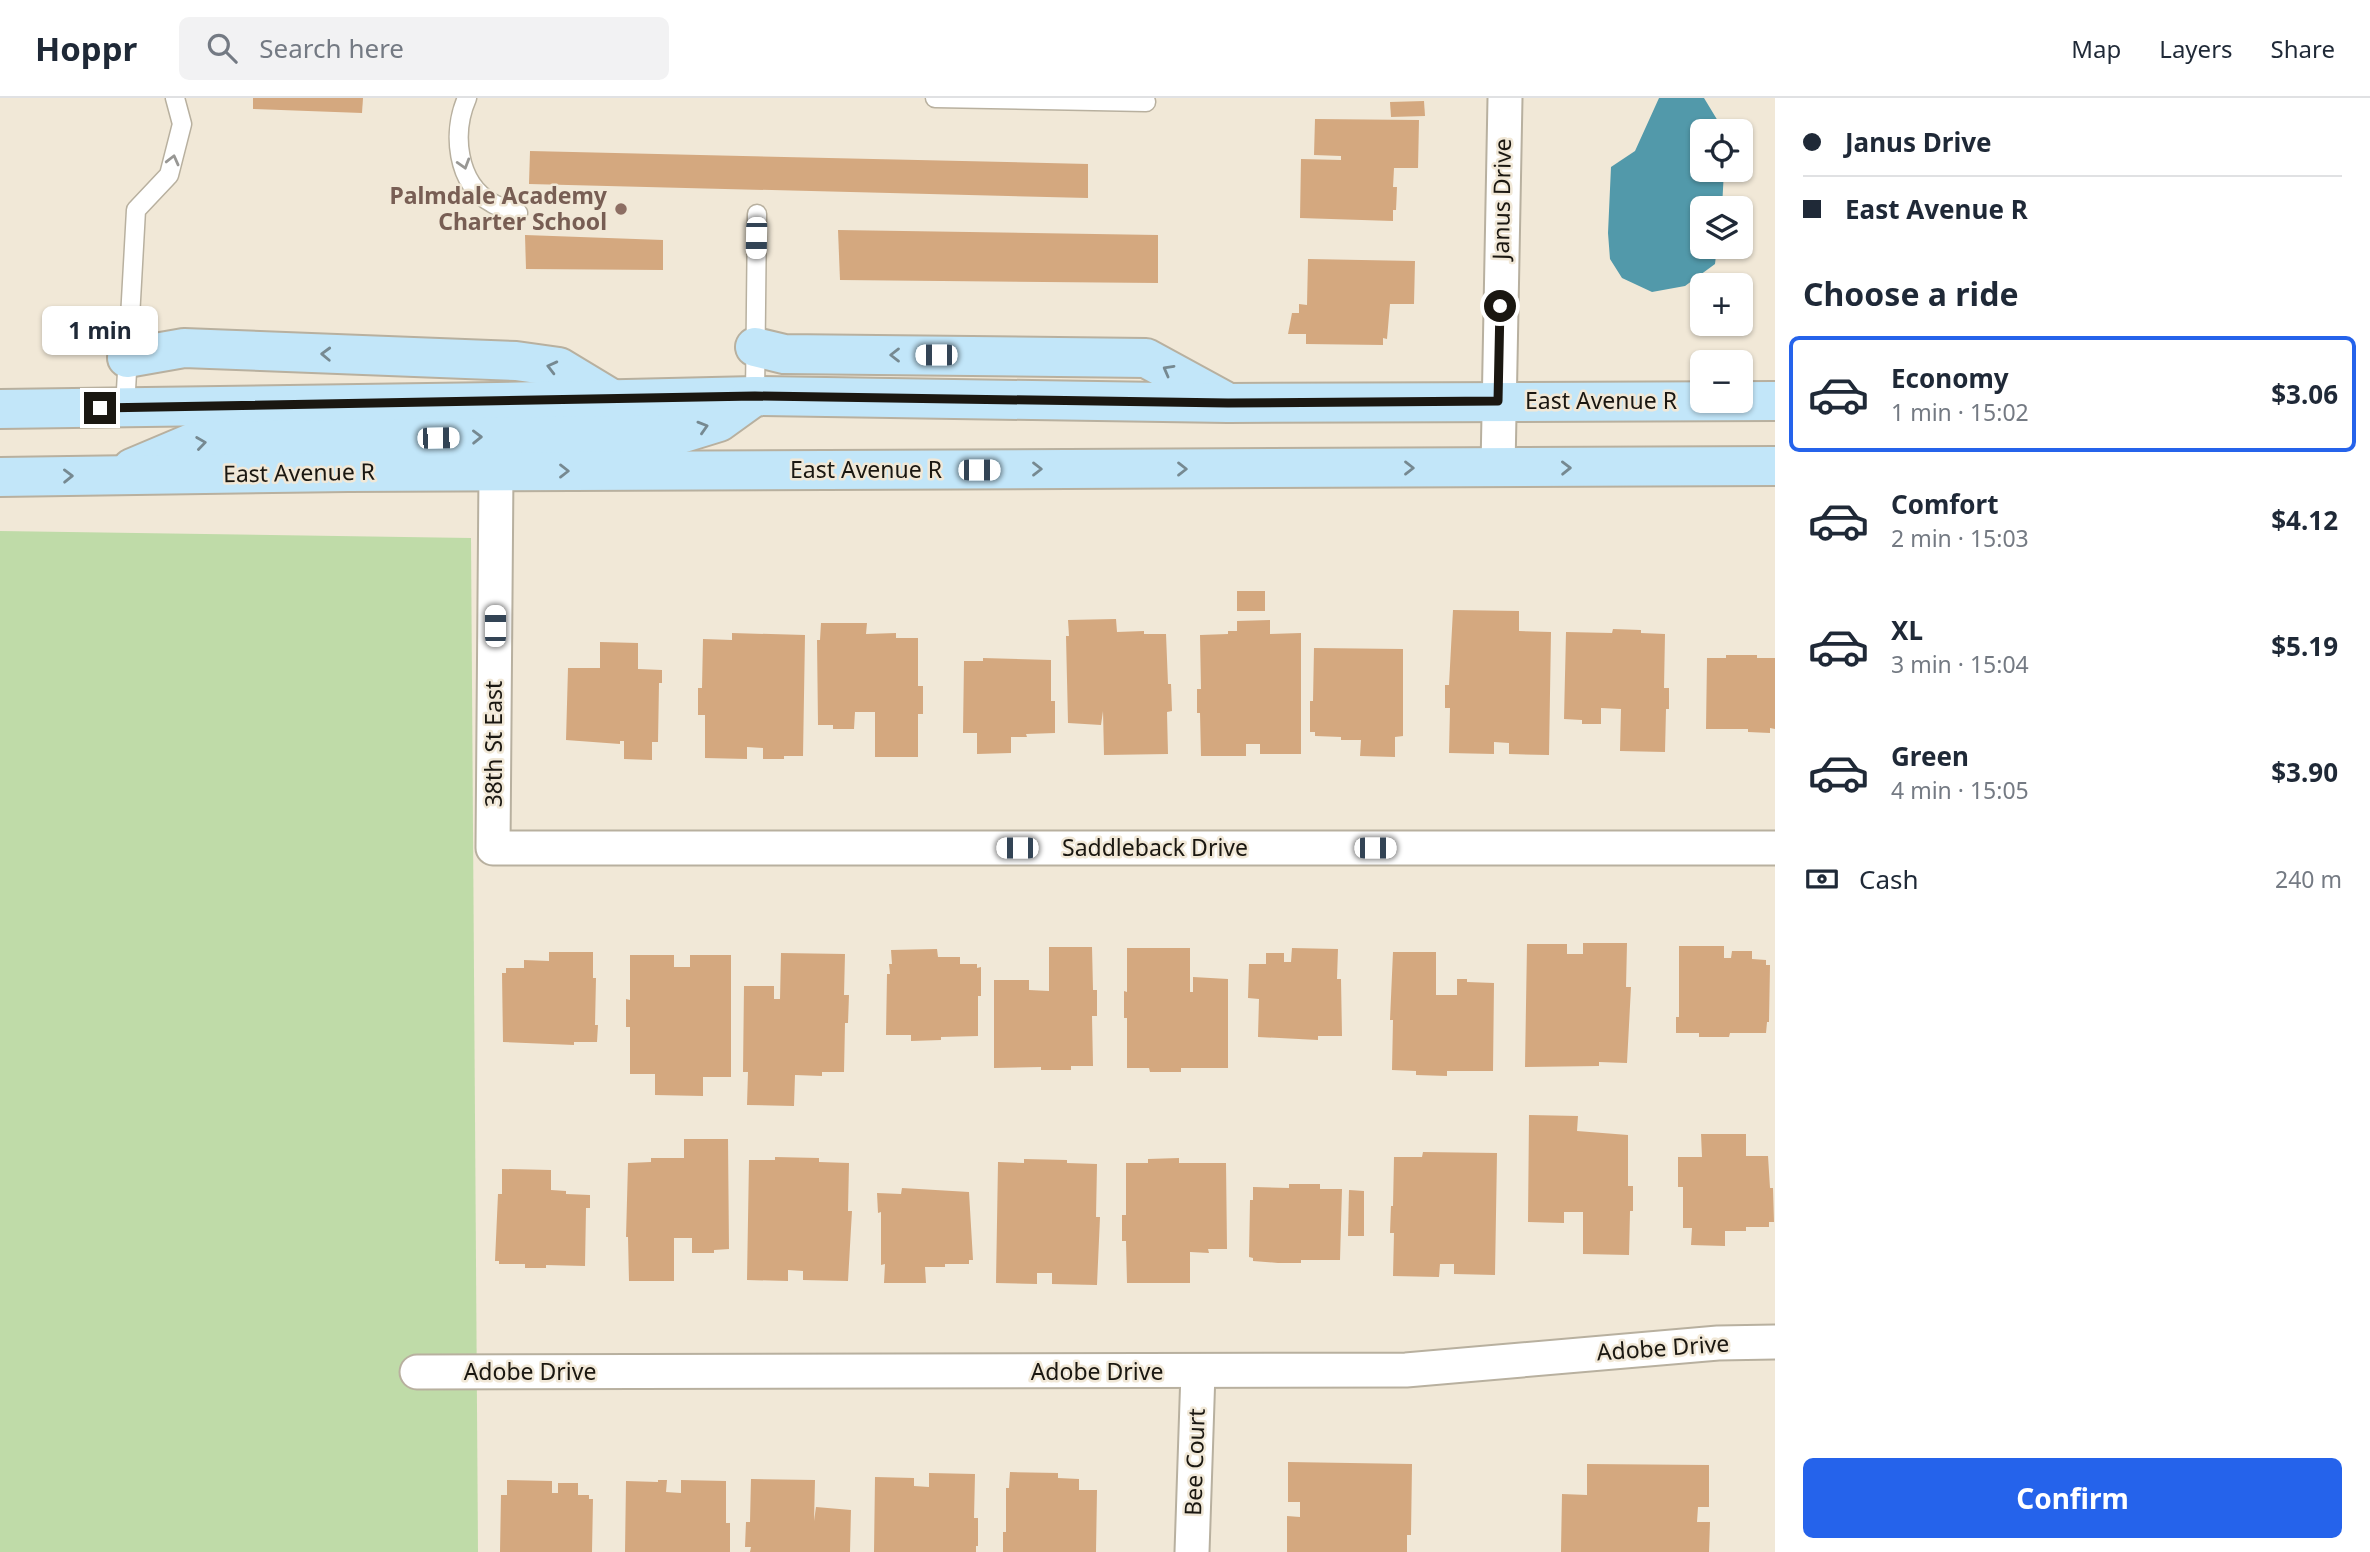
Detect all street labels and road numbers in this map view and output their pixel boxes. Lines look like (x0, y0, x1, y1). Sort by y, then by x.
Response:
street label: Janus Drive (1484, 138, 1518, 262)
street label: East Avenue R (1525, 384, 1677, 416)
street label: East Avenue R (790, 453, 942, 485)
street label: East Avenue R (223, 455, 375, 489)
street label: 38th St East (477, 681, 509, 807)
street label: Saddleback Drive (1062, 831, 1248, 863)
street label: Adobe Drive (1596, 1326, 1730, 1368)
street label: Adobe Drive (464, 1355, 596, 1387)
street label: Adobe Drive (1031, 1355, 1163, 1387)
street label: Bee Court (1176, 1408, 1212, 1516)

